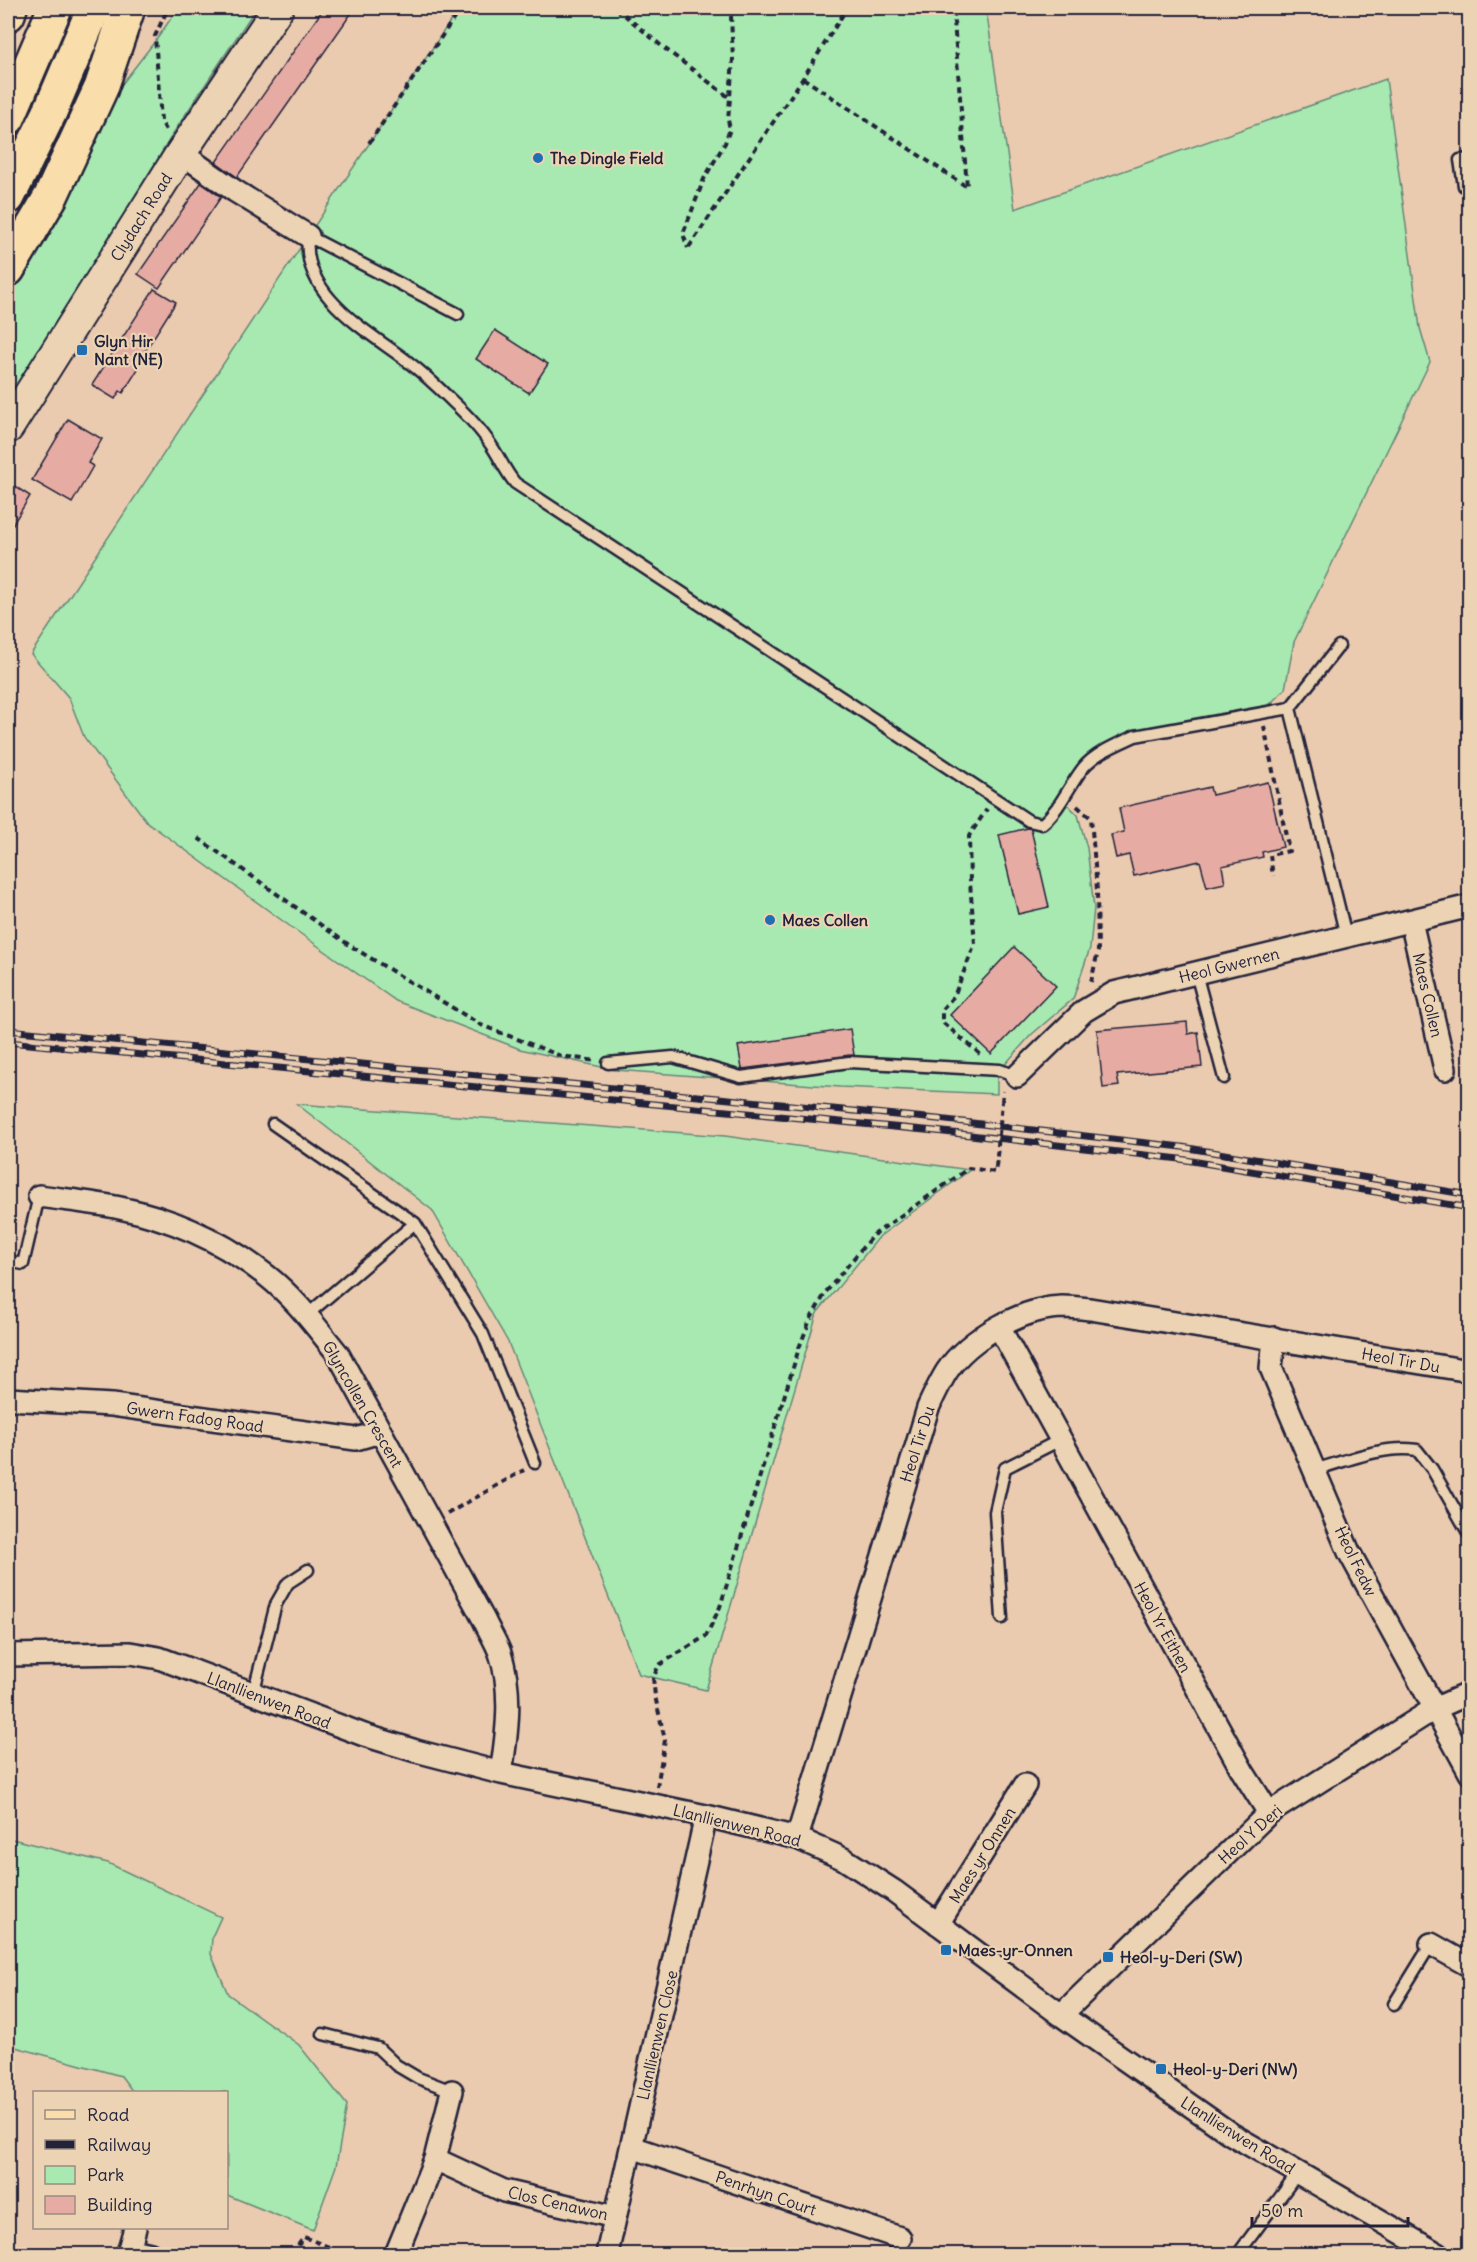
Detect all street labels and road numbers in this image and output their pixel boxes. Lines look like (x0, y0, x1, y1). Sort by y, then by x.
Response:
street label: Clydach Road (106, 169, 176, 265)
street label: Heol Gwernen (1177, 943, 1281, 987)
street label: Maes Collen (1409, 951, 1447, 1039)
street label: Glyncollen Crescent (319, 1337, 408, 1471)
street label: Heol Tir Du (1360, 1343, 1442, 1377)
street label: Gwern Fadog Road (125, 1397, 265, 1437)
street label: Heol Tir Du (895, 1403, 939, 1485)
street label: Heol Fedw (1331, 1523, 1382, 1600)
street label: Heol Yr Eithen (1130, 1578, 1196, 1676)
street label: Llanllienwen Road (204, 1667, 334, 1733)
street label: Llanllienwen Road (671, 1799, 803, 1851)
street label: Heol Y Deri (1214, 1800, 1286, 1868)
street label: Maes yr Onnen (944, 1803, 1020, 1907)
street label: Llanllienwen Close (632, 1968, 682, 2102)
street label: Llanllienwen Road (1177, 2092, 1299, 2178)
street label: Penrhyn Court (713, 2166, 820, 2220)
street label: Clos Cenawon (506, 2182, 610, 2224)

